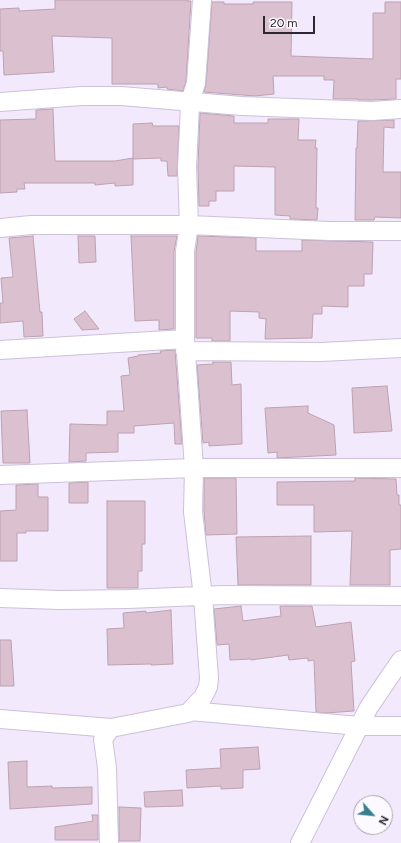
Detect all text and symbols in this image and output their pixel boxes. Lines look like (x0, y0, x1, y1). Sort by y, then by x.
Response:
scale bar (265, 8, 317, 34)
text: 20 m (270, 16, 298, 30)
north arrow (353, 795, 393, 835)
text: N (376, 813, 391, 827)

